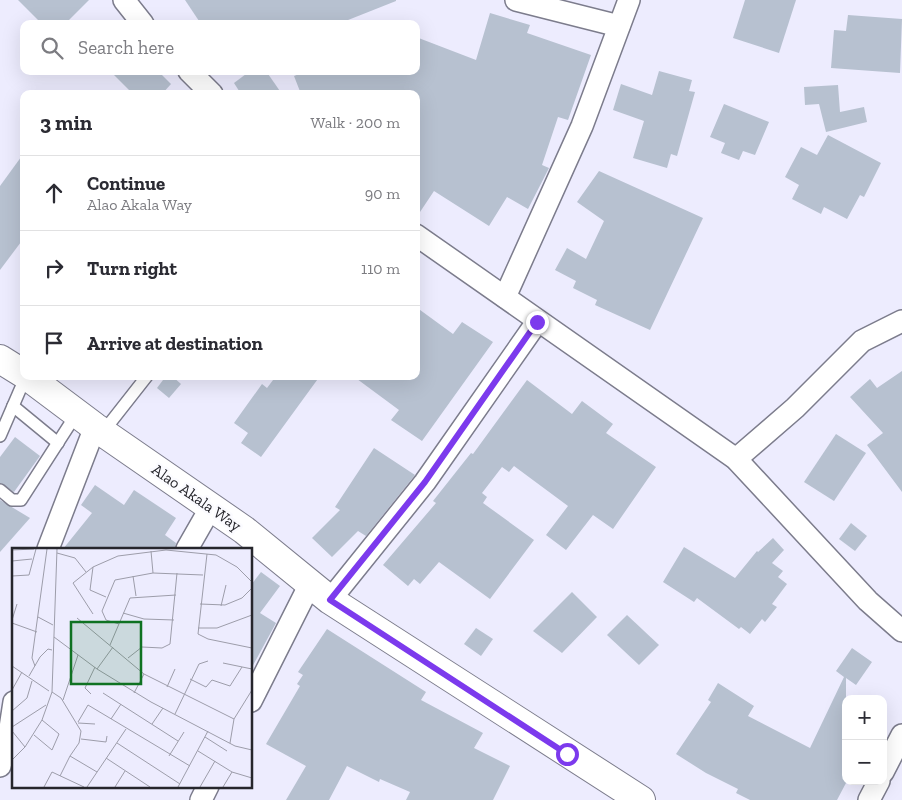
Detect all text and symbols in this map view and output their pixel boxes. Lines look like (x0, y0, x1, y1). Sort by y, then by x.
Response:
search box (20, 20, 420, 75)
icon: search (38, 34, 66, 62)
text: Search here (78, 36, 174, 59)
text: 3 min (40, 110, 92, 135)
text: Walk · 200 m (311, 113, 400, 132)
text: Continue (87, 172, 165, 195)
icon: ahead (40, 179, 68, 207)
text: 90 m (365, 184, 400, 203)
text: Alao Akala Way (87, 195, 192, 214)
icon: right (40, 254, 68, 282)
text: Turn right (87, 257, 177, 280)
text: 110 m (361, 259, 400, 278)
route end (526, 311, 549, 334)
icon: arrive (40, 329, 68, 357)
text: Arrive at destination (87, 332, 263, 355)
street label: Alao Akala Way (148, 460, 246, 536)
inset map (12, 548, 252, 788)
map controls (842, 695, 887, 785)
button: + (842, 695, 887, 740)
button: − (842, 740, 887, 785)
route start (556, 743, 579, 766)

